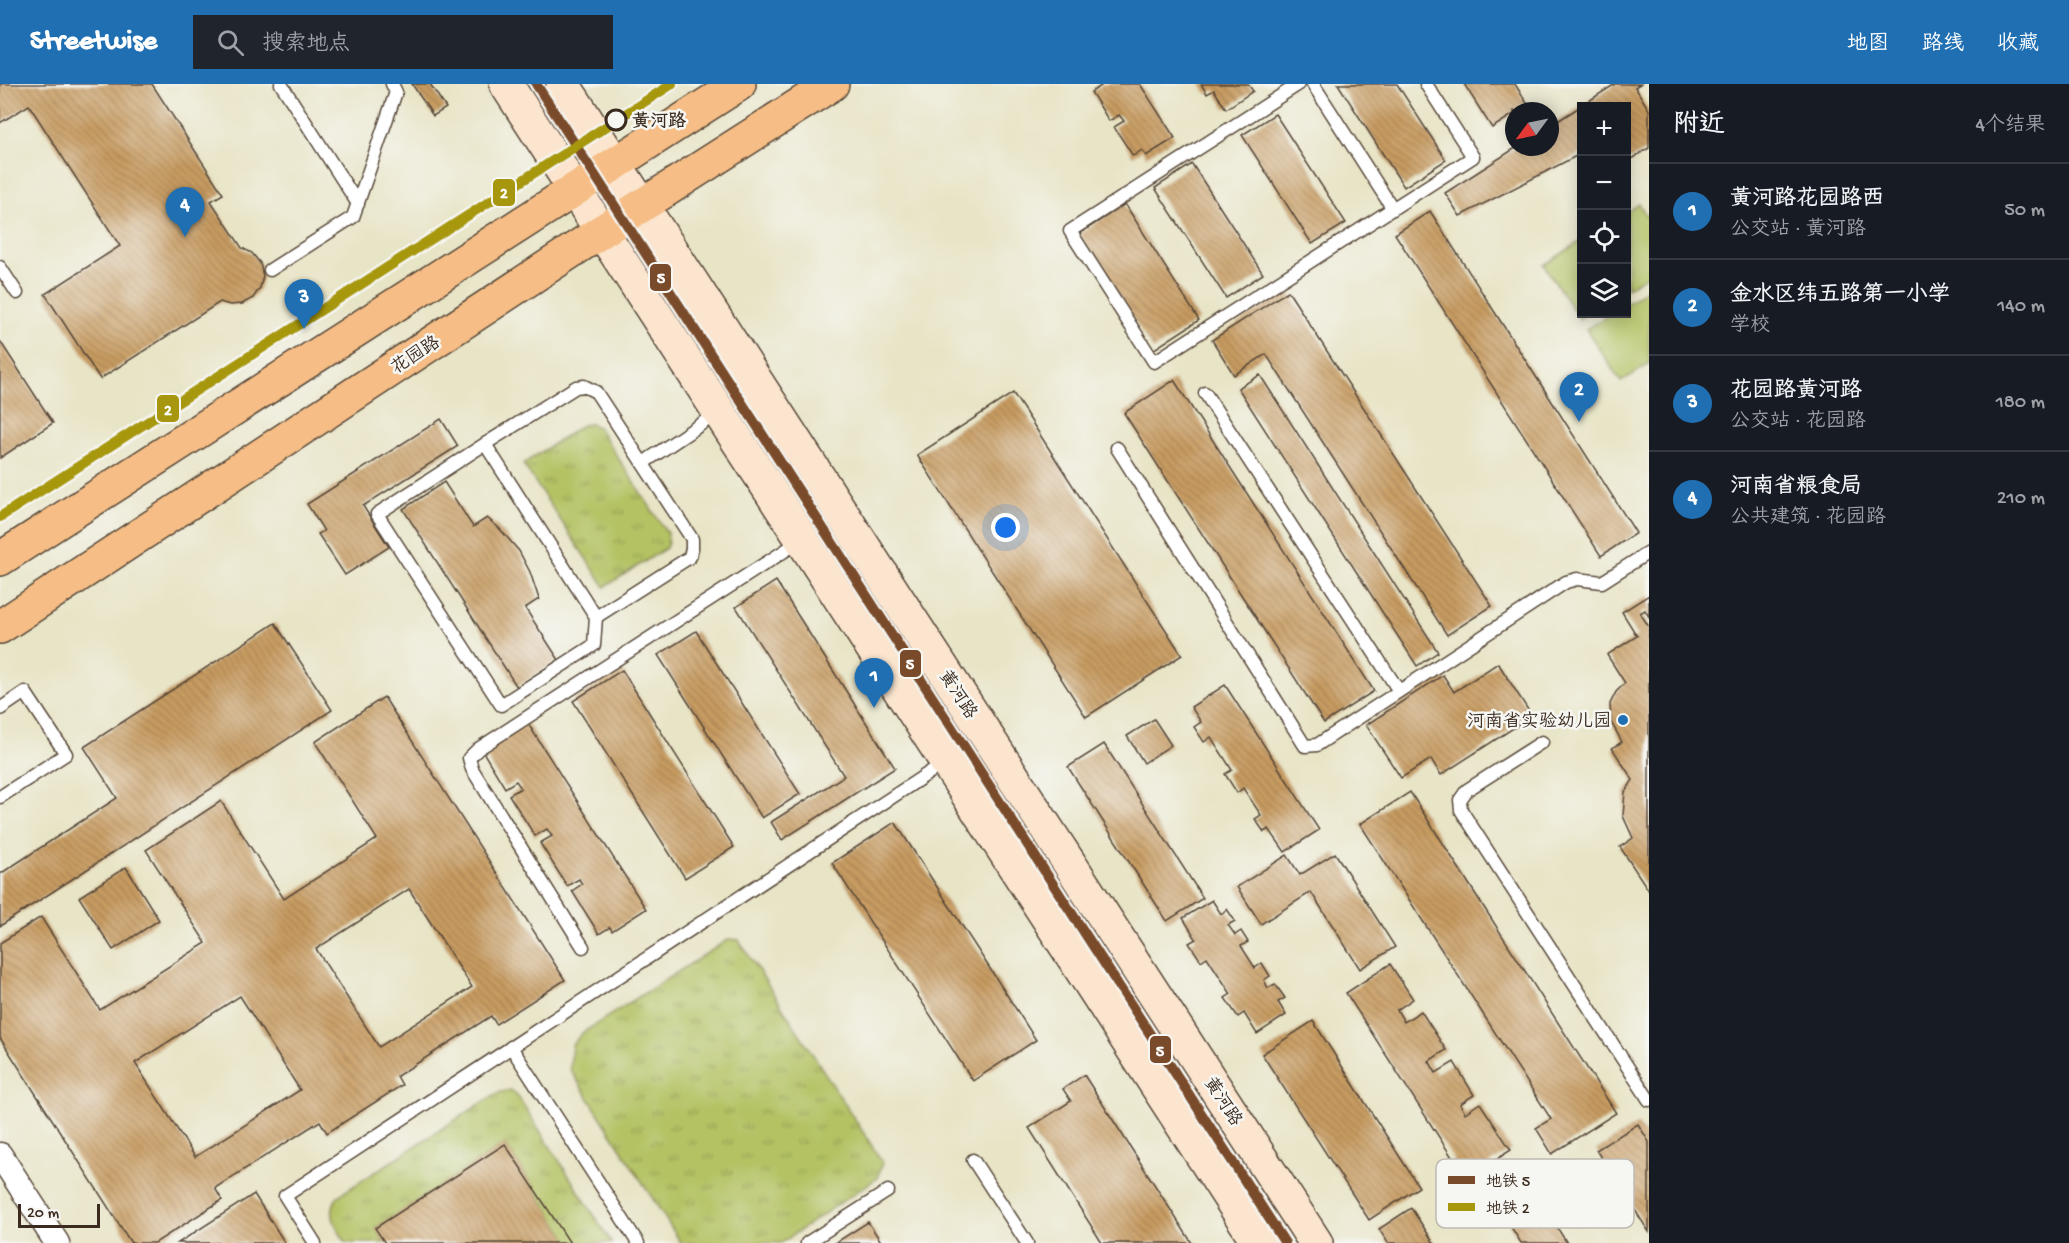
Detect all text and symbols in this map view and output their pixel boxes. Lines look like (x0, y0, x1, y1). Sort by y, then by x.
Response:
search box (193, 15, 613, 69)
text: Streetwise (30, 26, 157, 59)
icon: search (214, 26, 247, 59)
text: 搜索地点 (262, 32, 350, 58)
text: 地图 (1847, 33, 1889, 58)
text: 路线 (1922, 33, 1964, 58)
text: 收藏 (1997, 33, 2039, 58)
north arrow (1505, 102, 1559, 156)
map controls (1577, 102, 1631, 318)
button: + (1577, 102, 1631, 156)
marker: 黄河路 (605, 109, 627, 131)
place label: 黄河路 (632, 111, 686, 133)
text: 附近 (1673, 111, 1725, 142)
text: 4个结果 (1976, 115, 2045, 138)
button: − (1577, 156, 1631, 210)
line badge: 2 (492, 178, 516, 207)
text: 2 (500, 186, 508, 205)
text: 黄河路花园路西 (1730, 187, 1884, 213)
pin: 4 (166, 188, 204, 237)
text: 1 (1688, 200, 1697, 223)
text: 50 m (2004, 200, 2045, 223)
button: locate (1577, 210, 1631, 264)
text: 公交站 · 黄河路 (1730, 219, 1866, 242)
line badge: 5 (649, 263, 672, 292)
button: layers (1577, 264, 1631, 318)
text: 5 (657, 271, 666, 290)
pin: 3 (284, 280, 324, 329)
text: 金水区纬五路第一小学 (1730, 283, 1950, 309)
text: 2 (1688, 296, 1697, 319)
text: 140 m (1997, 296, 2045, 319)
text: 学校 (1730, 315, 1770, 338)
street label: 花园路 (387, 332, 445, 380)
pin: 2 (1560, 372, 1598, 422)
text: 花园路黄河路 (1730, 379, 1862, 405)
text: 3 (1687, 392, 1698, 415)
text: 180 m (1996, 392, 2045, 415)
line badge: 2 (156, 394, 180, 423)
text: 2 (164, 403, 172, 422)
text: 公交站 · 花园路 (1730, 411, 1866, 434)
text: 河南省粮食局 (1730, 475, 1862, 501)
text: 4 (1688, 488, 1697, 511)
text: 210 m (1997, 488, 2045, 511)
text: 公共建筑 · 花园路 (1730, 507, 1886, 530)
your location (991, 513, 1020, 542)
line badge: 5 (899, 649, 922, 678)
text: 5 (906, 657, 915, 676)
pin: 1 (854, 658, 894, 708)
street label: 黄河路 (933, 666, 981, 724)
place label: 河南省实验幼儿园 (1467, 711, 1611, 733)
marker: 河南省实验幼儿园 (1616, 713, 1630, 727)
line badge: 5 (1149, 1035, 1172, 1064)
text: 5 (1156, 1044, 1165, 1063)
street label: 黄河路 (1198, 1073, 1246, 1131)
legend (1436, 1159, 1634, 1228)
text: 地铁 5 (1486, 1173, 1530, 1193)
text: 地铁 2 (1486, 1200, 1530, 1220)
scale bar (18, 1201, 100, 1228)
text: 20 m (27, 1205, 59, 1224)

